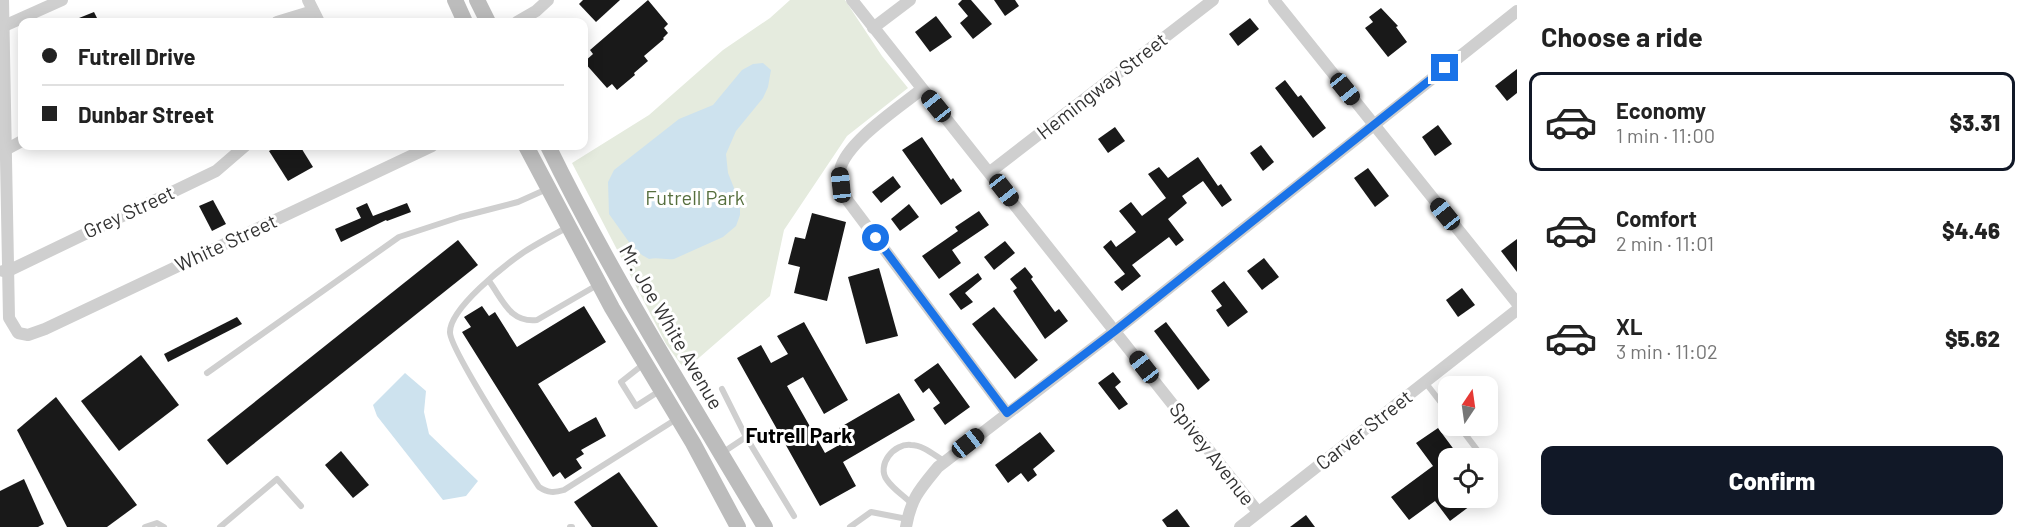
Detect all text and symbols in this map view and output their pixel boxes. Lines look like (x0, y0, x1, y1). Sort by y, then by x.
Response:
text: Choose a ride (1541, 20, 1703, 52)
street label: Hemingway Street (1031, 27, 1171, 144)
text: Futrell Drive (78, 43, 196, 69)
route end (1431, 54, 1458, 81)
car (1327, 69, 1363, 109)
car (918, 86, 954, 126)
icon: car (1544, 95, 1598, 149)
text: Economy (1616, 97, 1706, 123)
text: Dunbar Street (78, 101, 214, 127)
text: $3.31 (1950, 109, 2000, 135)
text: 1 min · 11:00 (1616, 123, 1715, 147)
car (830, 166, 852, 204)
car (986, 170, 1022, 210)
street label: Grey Street (79, 180, 178, 243)
park label: Futrell Park (645, 185, 745, 209)
car (1427, 194, 1463, 234)
icon: car (1544, 203, 1598, 257)
text: Comfort (1616, 205, 1697, 231)
street label: White Street (171, 208, 280, 276)
text: $4.46 (1942, 217, 2000, 243)
route start (862, 224, 889, 251)
text: 2 min · 11:01 (1616, 231, 1714, 255)
street label: Mr. Joe White Avenue (615, 240, 729, 413)
icon: car (1544, 311, 1598, 365)
text: XL (1616, 313, 1642, 339)
text: $5.62 (1945, 325, 2000, 351)
text: 3 min · 11:02 (1616, 339, 1718, 363)
car (1126, 347, 1162, 387)
north arrow (1438, 376, 1498, 436)
map controls (1438, 376, 1498, 508)
street label: Carver Street (1310, 384, 1416, 474)
street label: Spivey Avenue (1165, 397, 1260, 510)
district label: Futrell Park (746, 422, 852, 447)
car (948, 425, 988, 461)
button: Confirm (1541, 446, 2003, 515)
button: locate (1438, 448, 1498, 508)

